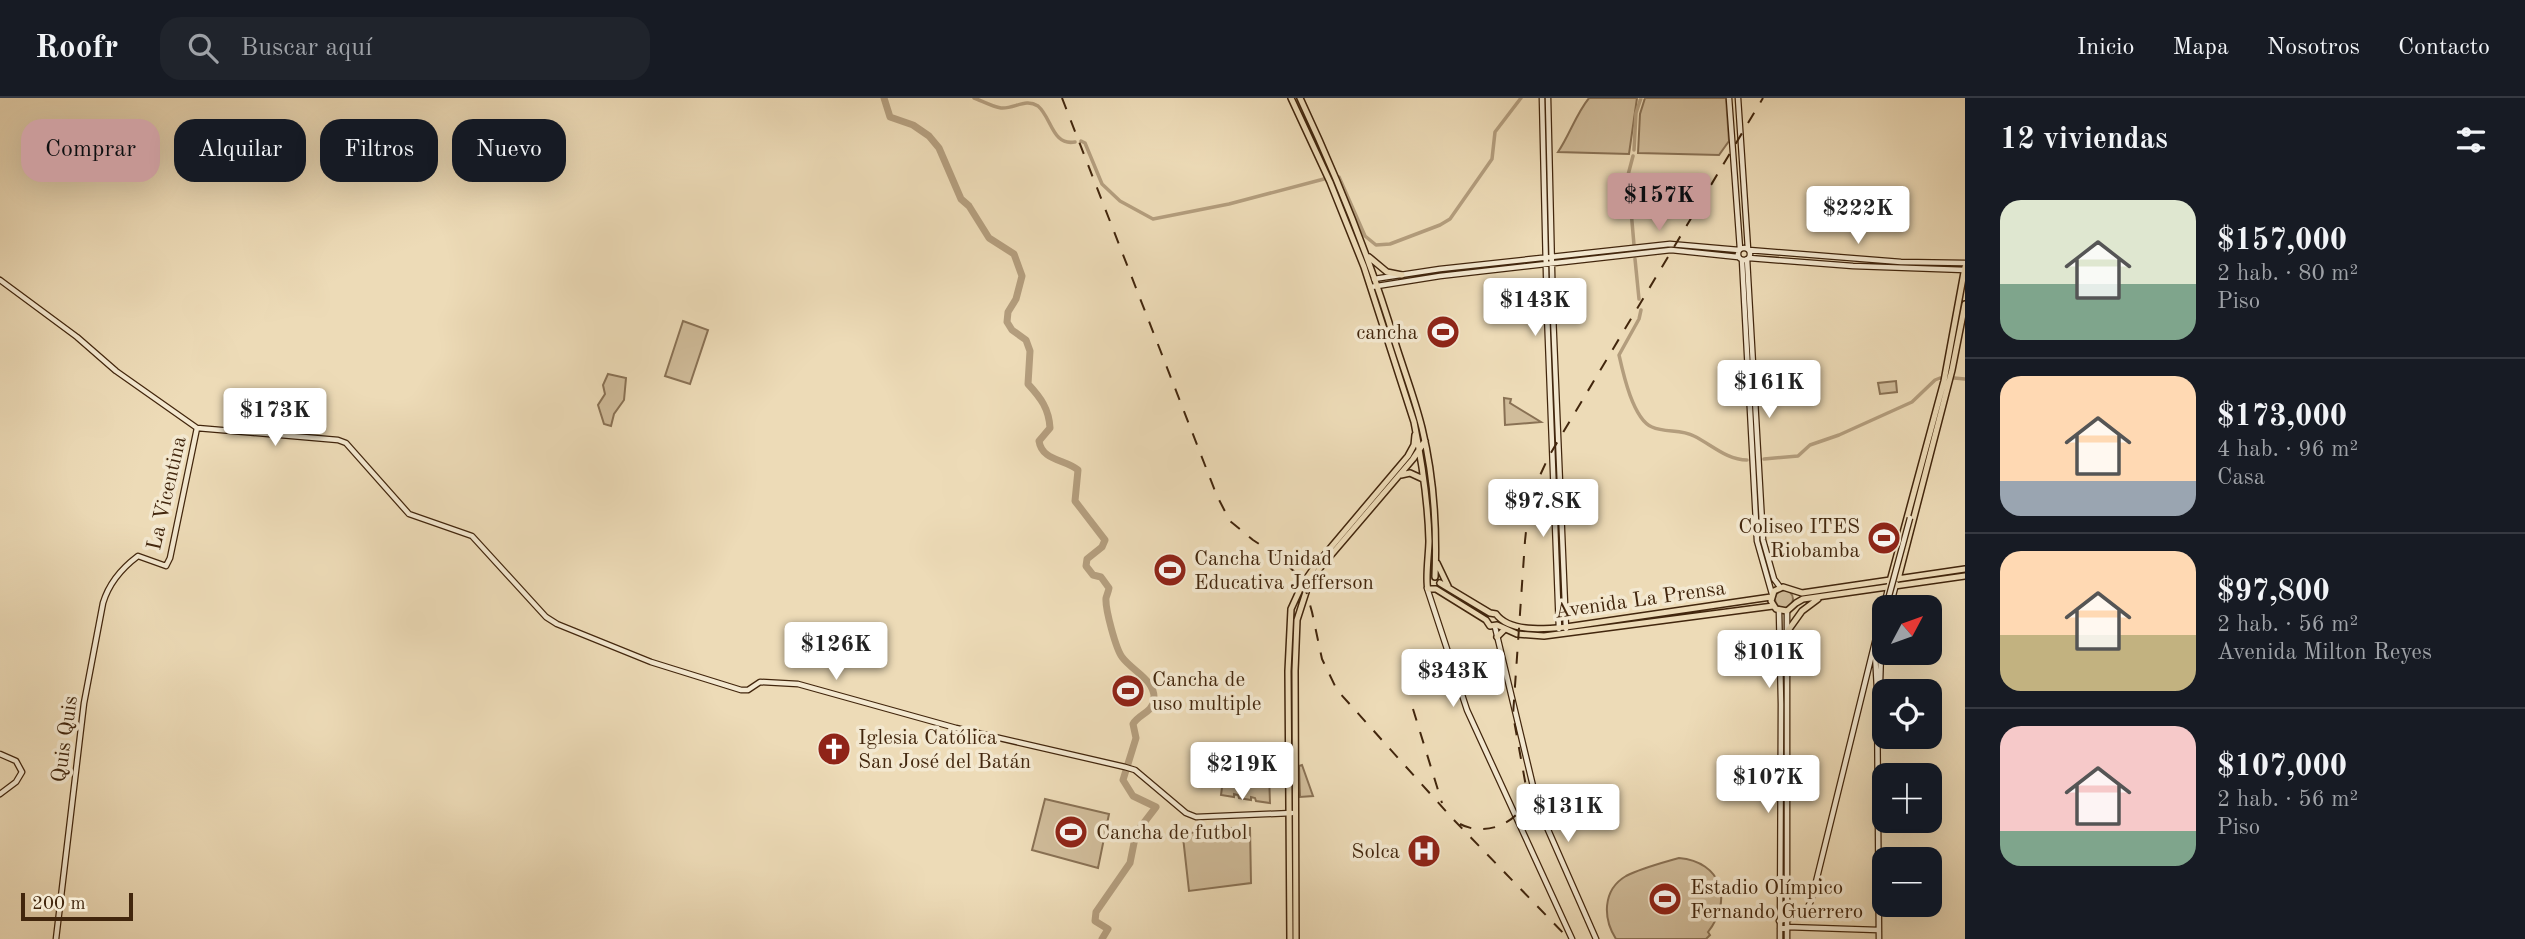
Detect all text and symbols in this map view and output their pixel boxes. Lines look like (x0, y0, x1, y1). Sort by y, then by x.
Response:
search box (160, 17, 650, 80)
icon: search (184, 29, 222, 67)
text: Roofr (35, 32, 118, 65)
text: Buscar aquí (240, 35, 372, 61)
text: Inicio (2077, 36, 2135, 60)
text: Mapa (2173, 36, 2229, 60)
text: Nosotros (2267, 36, 2360, 60)
text: Contacto (2398, 36, 2490, 60)
chip: Comprar (21, 119, 160, 182)
chip: Alquilar (174, 119, 306, 182)
chip: Filtros (320, 119, 438, 182)
chip: Nuevo (452, 119, 566, 182)
icon: filters (2452, 121, 2490, 159)
text: 12 viviendas (2000, 125, 2168, 155)
pin: $157K (1610, 174, 1708, 233)
text: $157K (1623, 184, 1695, 207)
pin: $222K (1809, 186, 1907, 246)
text: $222K (1822, 197, 1894, 220)
text: $157,000 (2217, 226, 2347, 256)
icon: home (2056, 228, 2140, 312)
text: 2 hab. · 80 m² (2217, 262, 2358, 285)
pin: $143K (1486, 278, 1584, 338)
text: $143K (1499, 289, 1571, 312)
text: Piso (2217, 290, 2260, 313)
sports icon: cancha (1424, 313, 1462, 351)
place label: cancha (1356, 323, 1418, 344)
pin: $161K (1720, 360, 1818, 420)
text: $161K (1733, 371, 1805, 394)
pin: $173K (226, 388, 324, 448)
text: $173K (239, 399, 311, 422)
text: $173,000 (2217, 402, 2347, 432)
icon: home (2056, 404, 2140, 488)
street label: La Vicentina (144, 434, 191, 552)
text: 4 hab. · 96 m² (2217, 438, 2358, 461)
text: Casa (2217, 466, 2265, 489)
pin: $97.8K (1486, 480, 1600, 539)
text: $97.8K (1504, 490, 1582, 513)
place label: Coliseo ITES Riobamba (1738, 517, 1860, 562)
sports icon: Coliseo ITES Riobamba (1865, 519, 1903, 557)
place label: Cancha Unidad Educativa Jefferson (1194, 549, 1374, 594)
sports icon: Cancha Unidad Educativa Jefferson (1151, 551, 1189, 589)
text: $97,800 (2217, 577, 2330, 607)
street label: Avenida La Prensa (1553, 578, 1727, 623)
icon: home (2056, 579, 2140, 663)
north arrow (1872, 595, 1942, 665)
map controls (1872, 595, 1942, 917)
text: 2 hab. · 56 m² (2217, 613, 2358, 636)
pin: $126K (787, 622, 885, 682)
pin: $101K (1720, 630, 1818, 690)
text: $126K (800, 633, 872, 656)
text: $101K (1733, 641, 1805, 664)
text: Avenida Milton Reyes (2217, 641, 2432, 664)
pin: $343K (1404, 650, 1502, 709)
text: $343K (1417, 660, 1489, 683)
place label: Cancha de uso multiple (1152, 670, 1261, 715)
sports icon: Cancha de uso multiple (1109, 672, 1147, 710)
button: locate (1872, 679, 1942, 749)
street label: Quis Quis (49, 695, 82, 784)
place label: Iglesia Católica San José del Batán (858, 728, 1031, 773)
church icon: Iglesia Católica San José del Batán (815, 730, 853, 768)
pin: $219K (1193, 742, 1291, 802)
text: $107,000 (2217, 752, 2347, 782)
text: $219K (1206, 753, 1278, 776)
icon: home (2056, 754, 2140, 838)
pin: $107K (1719, 756, 1817, 815)
button: + (1872, 763, 1942, 833)
text: $107K (1732, 766, 1804, 789)
pin: $131K (1519, 784, 1617, 844)
text: 2 hab. · 56 m² (2217, 788, 2358, 811)
text: $131K (1532, 795, 1604, 818)
sports icon: Cancha de futbol (1052, 813, 1090, 851)
text: Piso (2217, 816, 2260, 839)
place label: Cancha de futbol (1096, 823, 1248, 844)
hospital icon: Solca (1405, 832, 1443, 870)
place label: Solca (1351, 842, 1400, 863)
button: − (1872, 847, 1942, 917)
place label: Estadio Olímpico Fernando Guerrero (1690, 878, 1863, 923)
sports icon: Estadio Olímpico Fernando Guerrero (1646, 880, 1684, 918)
scale bar (21, 890, 133, 922)
text: 200 m (32, 895, 85, 914)

